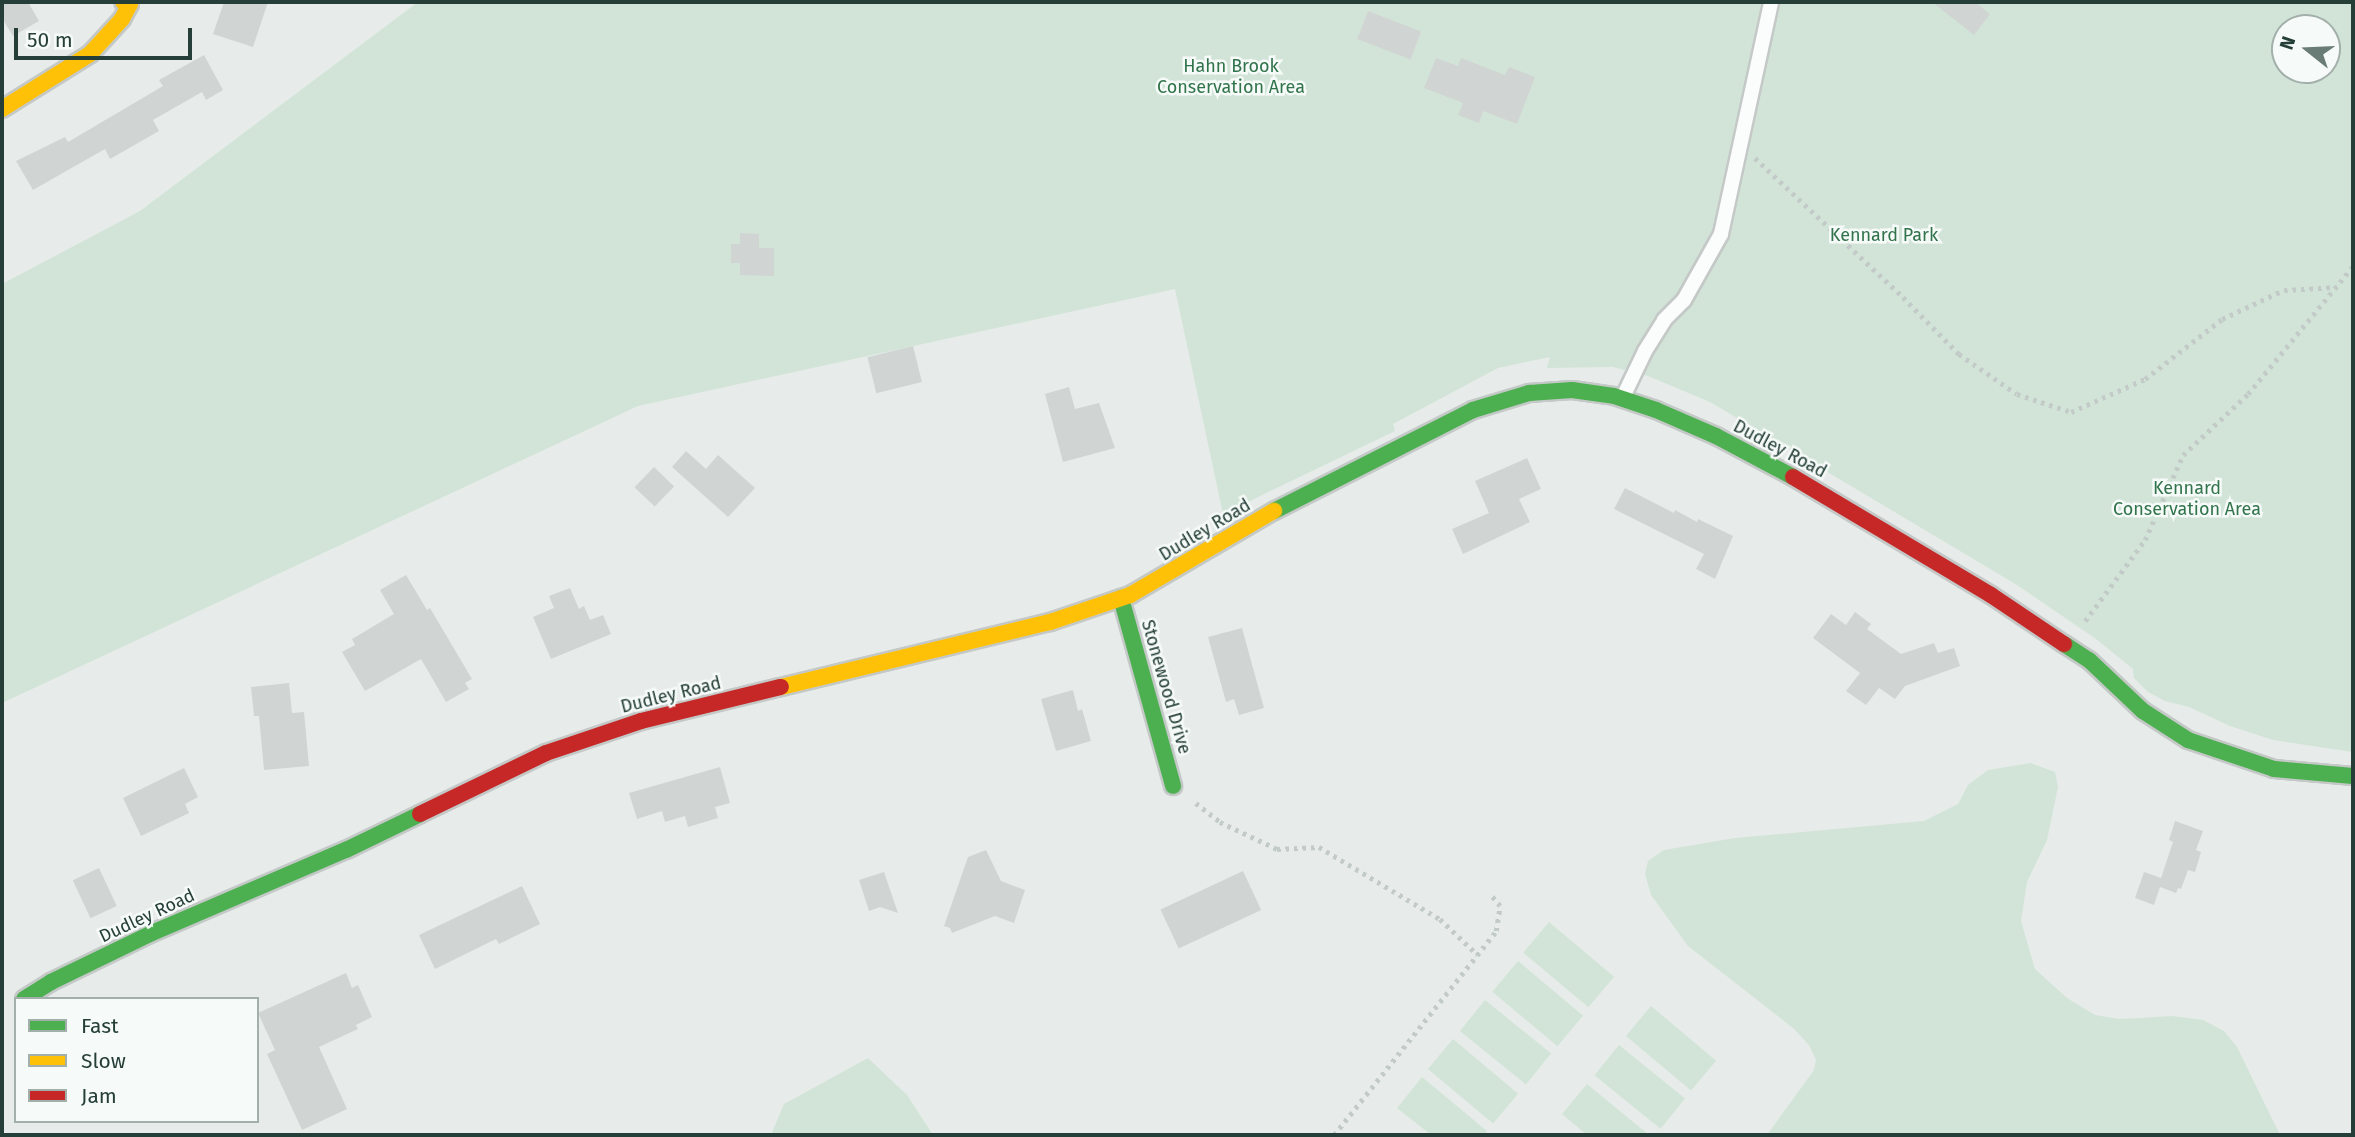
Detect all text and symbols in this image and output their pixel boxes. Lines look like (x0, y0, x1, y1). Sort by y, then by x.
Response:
scale bar (18, 14, 196, 58)
north arrow (2271, 14, 2341, 84)
text: 50 m (27, 27, 73, 53)
text: N (2275, 33, 2300, 53)
park label: Hahn Brook Conservation Area (1157, 56, 1305, 98)
park label: Kennard Park (1830, 224, 1938, 246)
street label: Dudley Road (1730, 415, 1830, 483)
park label: Kennard Conservation Area (2113, 478, 2261, 520)
street label: Dudley Road (1155, 494, 1255, 566)
street label: Stonewood Drive (1137, 617, 1195, 757)
street label: Dudley Road (618, 672, 724, 718)
street label: Dudley Road (96, 884, 198, 948)
legend (14, 997, 259, 1123)
text: Fast (81, 1013, 119, 1039)
text: Slow (81, 1048, 126, 1074)
text: Jam (81, 1083, 117, 1109)

